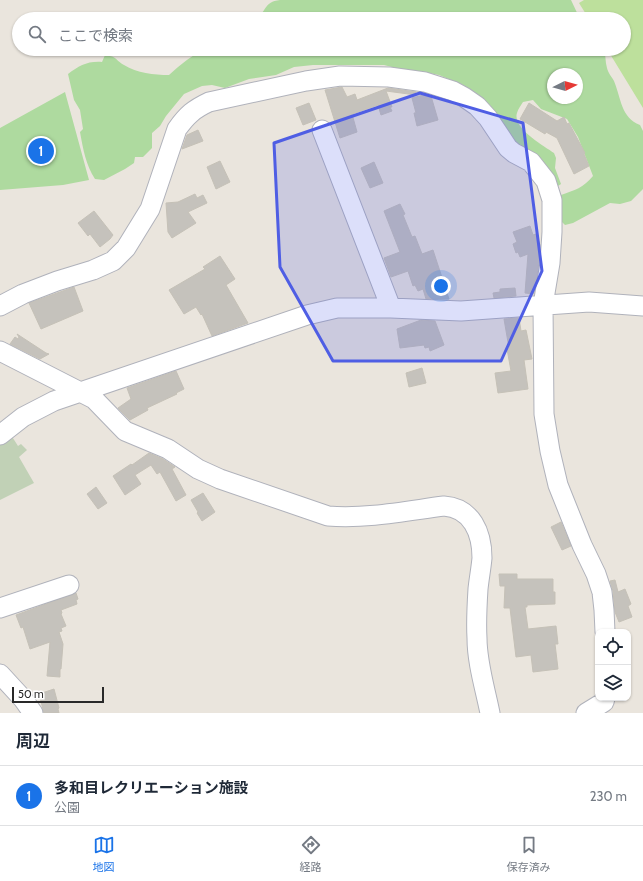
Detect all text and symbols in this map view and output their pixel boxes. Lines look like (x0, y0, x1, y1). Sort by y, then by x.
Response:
search box (12, 12, 631, 56)
icon: search (26, 23, 48, 45)
text: ここで検索 (58, 27, 133, 45)
north arrow (547, 68, 583, 104)
pin: 1 (28, 136, 54, 166)
your location (431, 276, 451, 296)
map controls (595, 629, 631, 701)
button: locate (595, 629, 631, 665)
button: layers (595, 665, 631, 701)
scale bar (12, 685, 104, 704)
text: 50 m (18, 687, 44, 701)
text: 周辺 (16, 731, 50, 751)
text: 多和目レクリエーション施設 (54, 779, 249, 797)
text: 1 (27, 788, 31, 804)
text: 230 m (590, 788, 627, 804)
text: 公園 (54, 799, 80, 815)
tab: 地図 (93, 834, 115, 874)
tab: 経路 (300, 834, 322, 874)
tab: 保存済み (507, 834, 551, 874)

